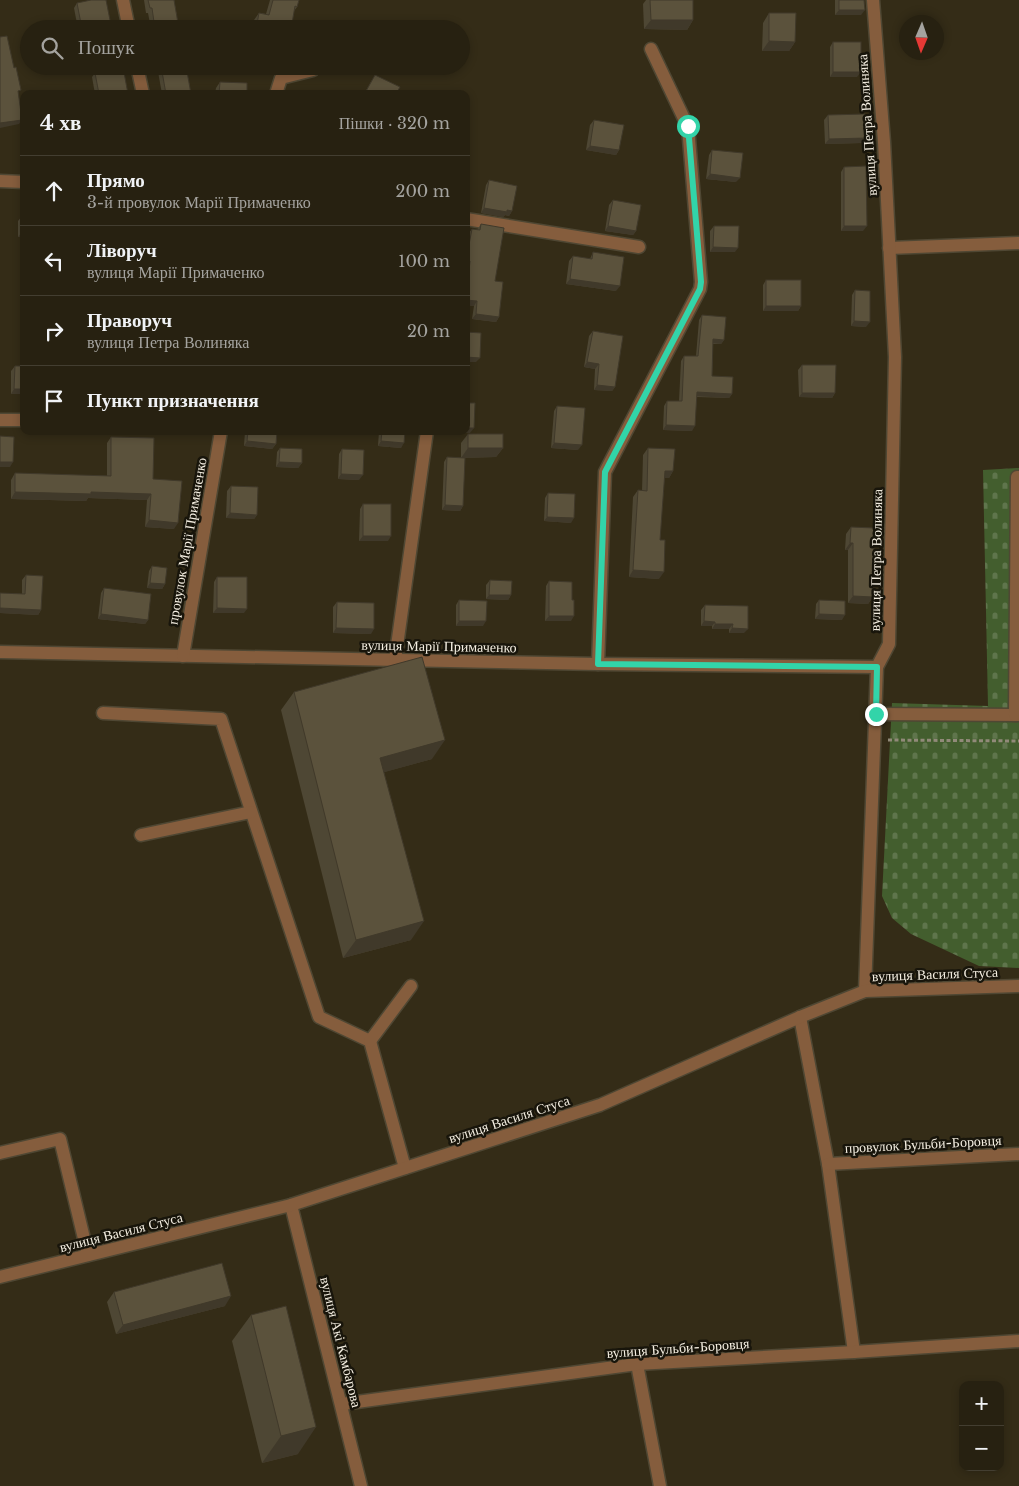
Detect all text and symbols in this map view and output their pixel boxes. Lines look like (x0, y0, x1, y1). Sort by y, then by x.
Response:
north arrow (899, 15, 944, 60)
search box (20, 20, 470, 75)
icon: search (38, 34, 66, 62)
text: Пошук (78, 36, 135, 59)
street label: вулиця Петра Волиняка (853, 53, 881, 197)
text: 4 хв (40, 110, 81, 136)
text: Пішки · 320 m (339, 113, 450, 133)
route start (677, 115, 700, 138)
text: Прямо (87, 169, 145, 192)
icon: ahead (40, 177, 68, 205)
text: 200 m (396, 181, 450, 201)
text: 3-й провулок Марії Примаченко (87, 192, 311, 212)
text: Ліворуч (87, 239, 157, 262)
icon: left (40, 247, 68, 275)
text: 100 m (398, 251, 450, 271)
text: вулиця Марії Примаченко (87, 262, 264, 282)
text: Праворуч (87, 309, 172, 332)
icon: right (40, 317, 68, 345)
text: 20 m (407, 321, 450, 341)
text: вулиця Петра Волиняка (87, 332, 249, 352)
icon: arrive (40, 387, 68, 415)
text: Пункт призначення (87, 389, 259, 412)
street label: провулок Марії Примаченко (163, 456, 211, 626)
street label: вулиця Петра Волиняка (866, 488, 886, 631)
street label: вулиця Марії Примаченко (361, 636, 517, 656)
route end (865, 703, 888, 726)
street label: вулиця Василя Стуса (872, 963, 999, 985)
street label: вулиця Василя Стуса (446, 1091, 573, 1147)
street label: провулок Бульби-Боровця (844, 1131, 1002, 1157)
street label: вулиця Василя Стуса (58, 1208, 185, 1256)
street label: вулиця Акі Камбарова (316, 1275, 366, 1410)
street label: вулиця Бульби-Боровця (606, 1334, 751, 1362)
map controls (959, 1381, 1004, 1471)
button: + (959, 1381, 1004, 1426)
button: − (959, 1426, 1004, 1471)

